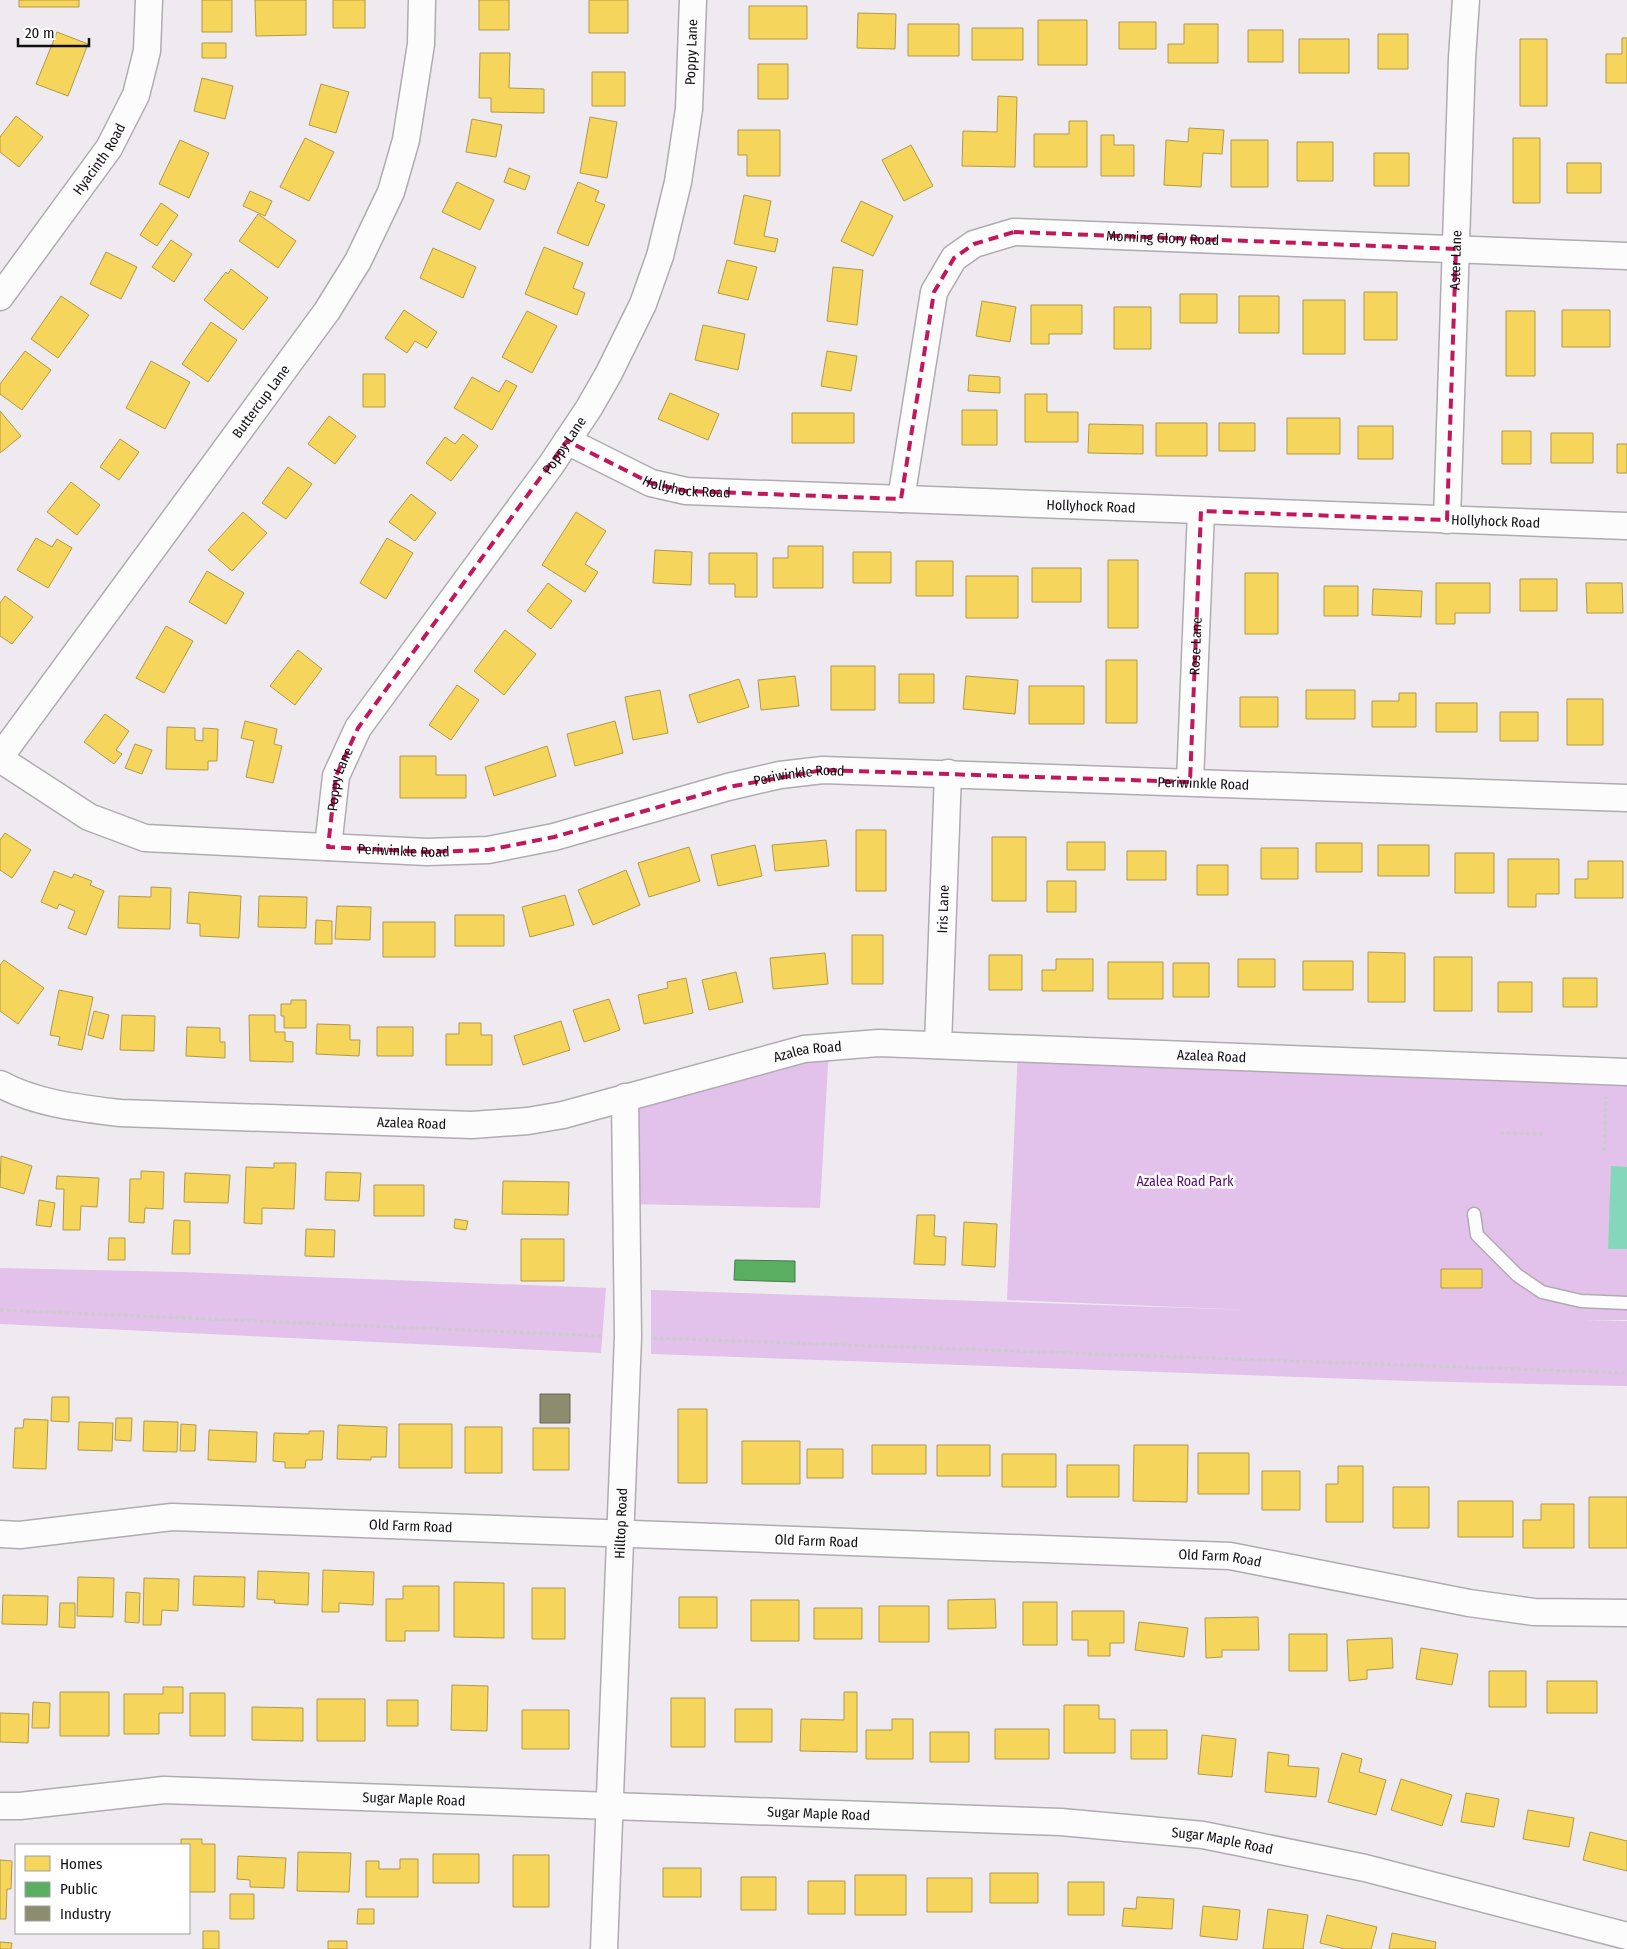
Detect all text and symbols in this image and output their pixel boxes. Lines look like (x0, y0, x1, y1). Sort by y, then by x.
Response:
scale bar (18, 15, 89, 47)
street label: Poppy Lane (681, 19, 701, 85)
text: 20 m (25, 24, 55, 42)
street label: Hyacinth Road (69, 120, 129, 198)
street label: Morning Glory Road (1106, 227, 1219, 249)
street label: Aster Lane (1446, 230, 1465, 290)
street label: Buttercup Lane (228, 361, 293, 441)
street label: Poppy Lane (539, 413, 589, 478)
street label: Hollyhock Road (640, 472, 731, 501)
street label: Hollyhock Road (1046, 496, 1136, 516)
street label: Hollyhock Road (1451, 511, 1540, 531)
street label: Rose Lane (1186, 617, 1205, 676)
street label: Poppy Lane (324, 745, 356, 812)
street label: Periwinkle Road (752, 762, 845, 789)
street label: Periwinkle Road (1157, 773, 1250, 793)
street label: Periwinkle Road (357, 840, 450, 861)
street label: Iris Lane (934, 884, 952, 934)
street label: Azalea Road (771, 1038, 842, 1066)
street label: Azalea Road (1177, 1046, 1246, 1066)
street label: Azalea Road (377, 1113, 446, 1133)
park label: Azalea Road Park (1136, 1173, 1234, 1190)
street label: Hilltop Road (611, 1488, 631, 1559)
street label: Old Farm Road (369, 1516, 453, 1536)
street label: Old Farm Road (774, 1531, 858, 1551)
street label: Old Farm Road (1178, 1546, 1263, 1570)
street label: Sugar Maple Road (362, 1789, 466, 1809)
street label: Sugar Maple Road (767, 1803, 870, 1824)
street label: Sugar Maple Road (1171, 1824, 1275, 1858)
legend (15, 1844, 190, 1934)
text: Homes (60, 1855, 102, 1873)
text: Public (60, 1880, 98, 1898)
text: Industry (60, 1905, 111, 1923)

